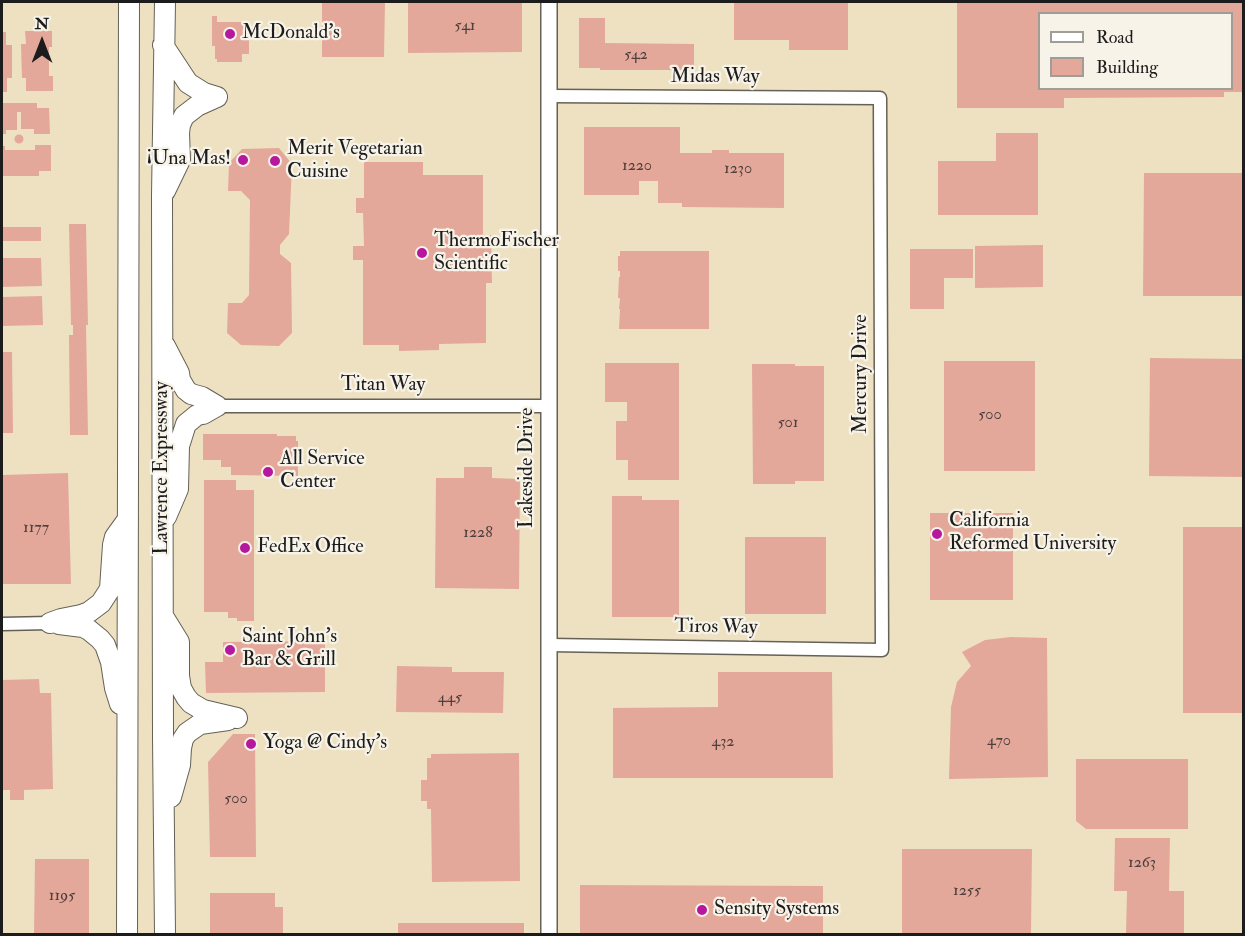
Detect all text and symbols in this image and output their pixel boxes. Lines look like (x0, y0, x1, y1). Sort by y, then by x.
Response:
north arrow (12, 12, 72, 72)
legend (1038, 12, 1233, 90)
text: N (35, 14, 49, 34)
house number: 541 (455, 17, 475, 37)
place label: McDonald's (242, 22, 340, 46)
text: Road (1096, 26, 1134, 49)
marker: McDonald's (223, 27, 237, 41)
house number: 542 (624, 46, 648, 66)
text: Building (1096, 56, 1158, 79)
street label: Midas Way (670, 66, 760, 90)
place label: Merit Vegetarian Cuisine (287, 138, 423, 185)
place label: ¡Una Mas! (146, 148, 231, 172)
marker: ¡Una Mas! (236, 153, 250, 167)
marker: Merit Vegetarian Cuisine (268, 154, 282, 168)
house number: 1220 (622, 157, 652, 177)
house number: 1230 (724, 160, 752, 180)
place label: ThermoFischer Scientific (434, 230, 559, 277)
marker: ThermoFischer Scientific (415, 246, 429, 260)
street label: Mercury Drive (850, 314, 874, 434)
street label: Titan Way (341, 374, 425, 398)
street label: Lawrence Expressway (151, 381, 175, 555)
house number: 500 (978, 406, 1002, 426)
street label: Lakeside Drive (516, 408, 540, 528)
house number: 501 (778, 414, 798, 434)
place label: All Service Center (280, 448, 365, 495)
marker: All Service Center (261, 465, 275, 479)
place label: California Reformed University (949, 510, 1116, 557)
house number: 1177 (23, 519, 49, 539)
house number: 1228 (463, 524, 493, 544)
marker: California Reformed University (930, 527, 944, 541)
place label: FedEx Office (257, 536, 364, 560)
marker: FedEx Office (238, 541, 252, 555)
street label: Tiros Way (674, 615, 758, 641)
place label: Saint John’s Bar & Grill (242, 626, 337, 673)
marker: Saint John’s Bar & Grill (223, 643, 237, 657)
house number: 445 (438, 689, 462, 709)
place label: Yoga @ Cindy’s (263, 732, 387, 756)
house number: 470 (987, 732, 1011, 752)
house number: 432 (712, 733, 734, 753)
marker: Yoga @ Cindy’s (244, 737, 258, 751)
house number: 500 (224, 790, 248, 810)
house number: 1263 (1128, 854, 1156, 874)
house number: 1255 (953, 882, 981, 902)
house number: 1195 (49, 887, 75, 907)
place label: Sensity Systems (714, 898, 839, 922)
marker: Sensity Systems (695, 903, 709, 917)

